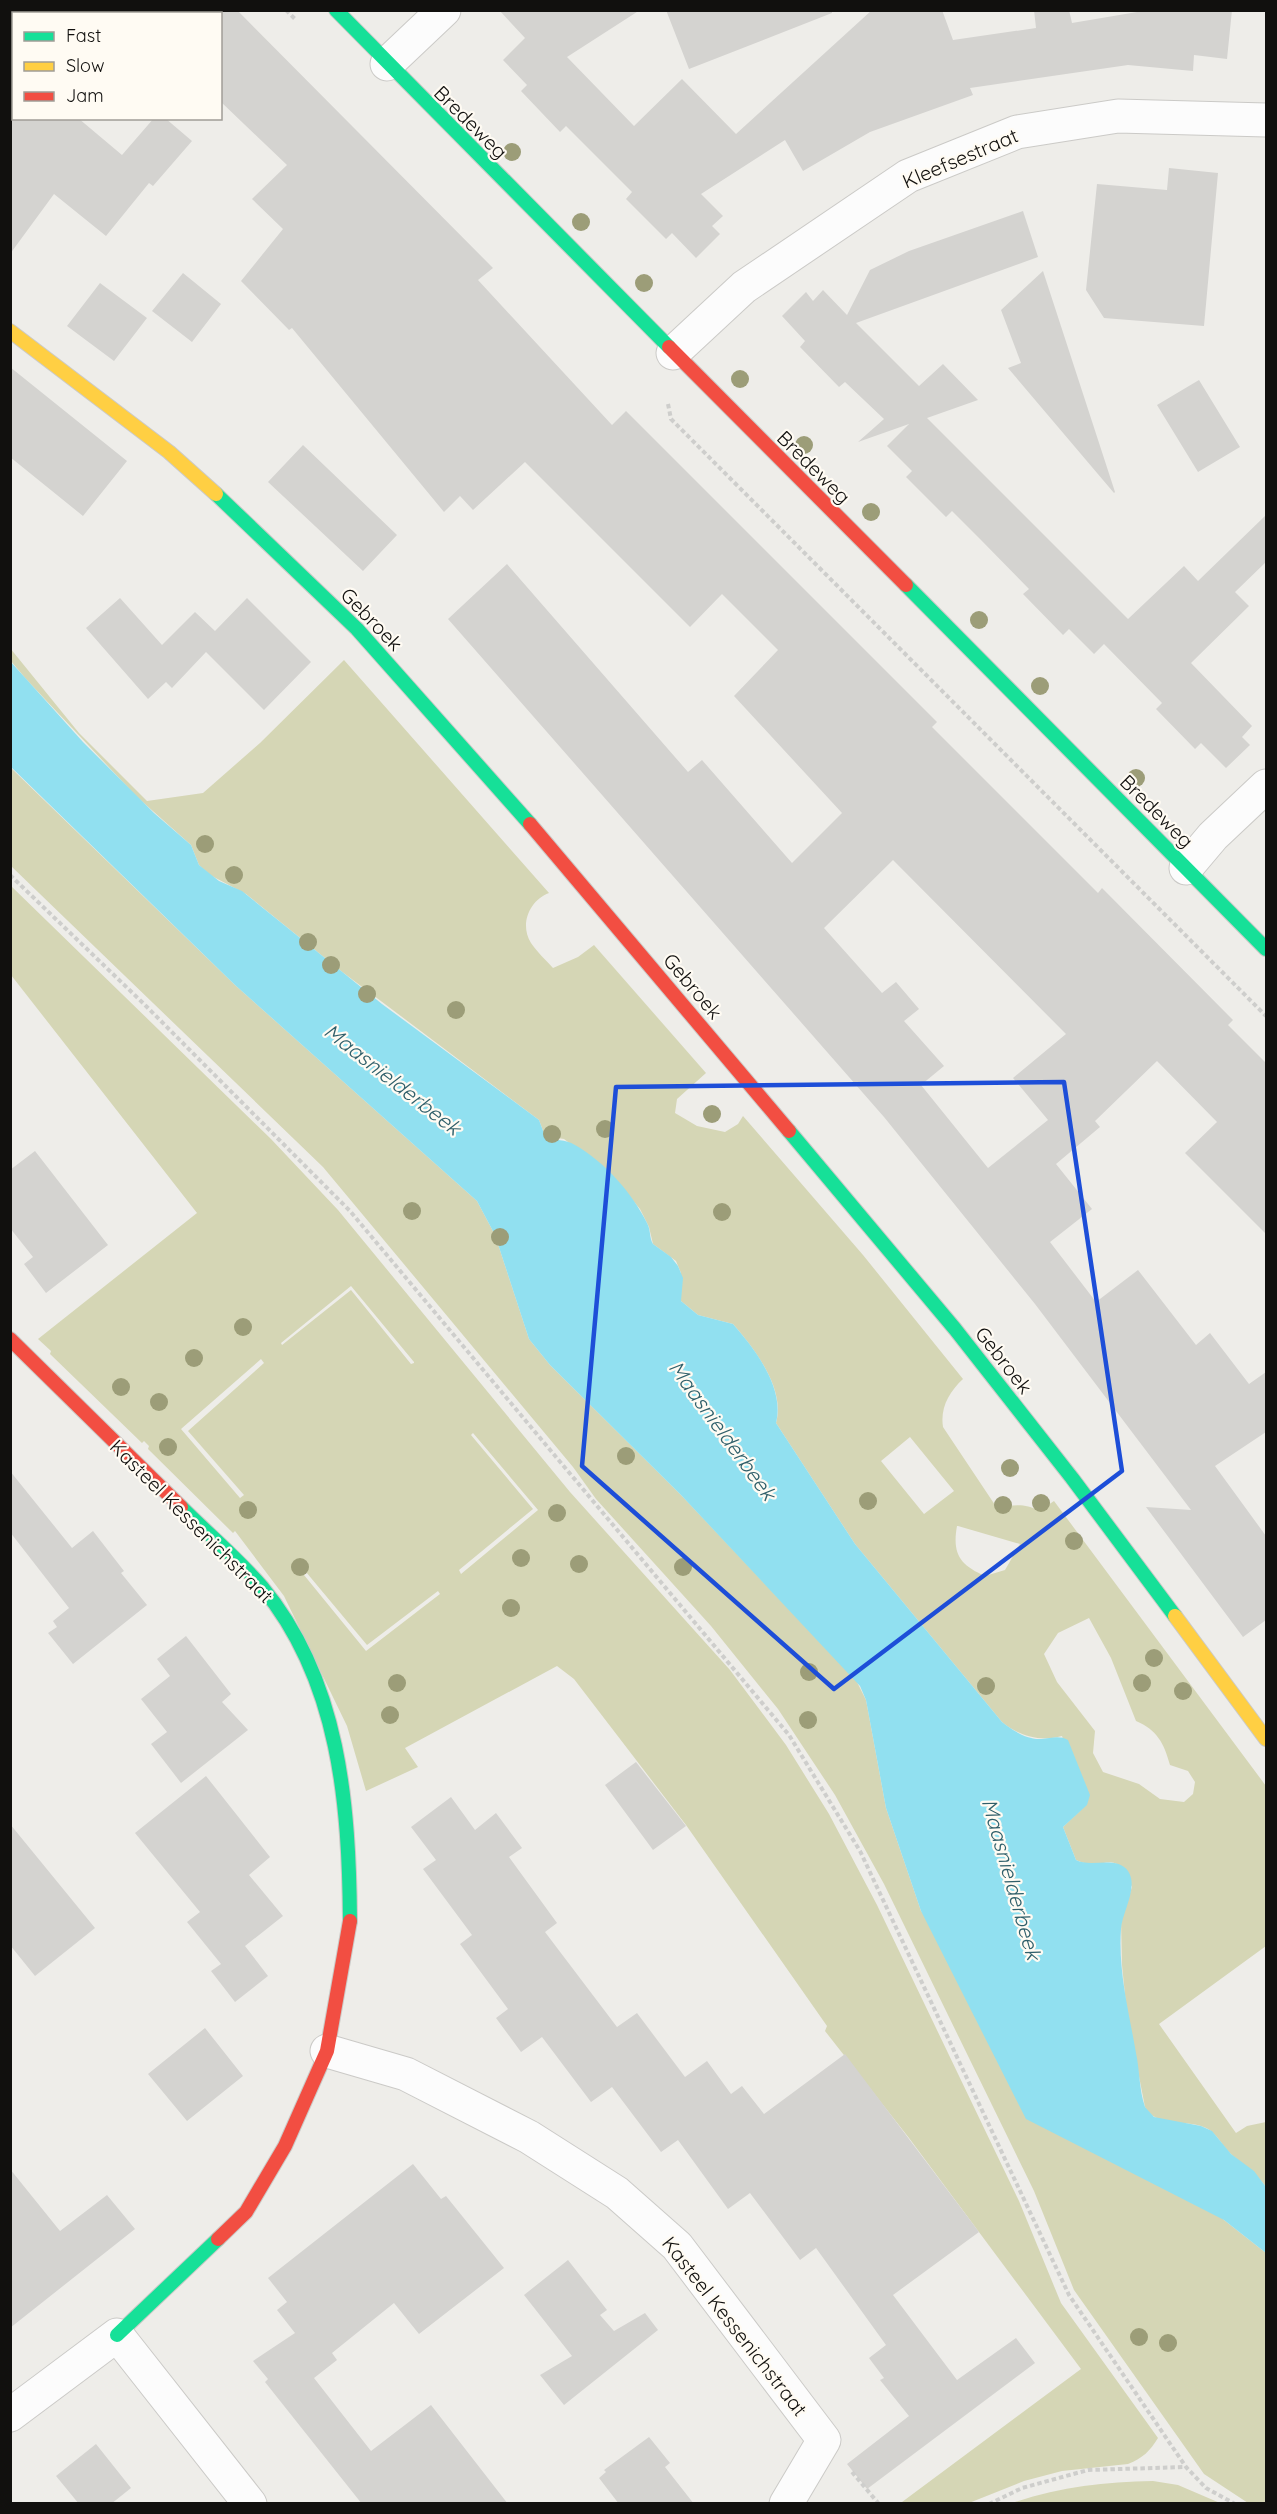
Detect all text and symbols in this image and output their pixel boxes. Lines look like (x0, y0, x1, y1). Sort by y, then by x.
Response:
legend (12, 12, 222, 120)
text: Fast (66, 24, 101, 47)
text: Slow (66, 54, 104, 77)
street label: Bredeweg (429, 80, 513, 164)
text: Jam (66, 84, 104, 107)
street label: Kleefsestraat (898, 122, 1022, 194)
street label: Bredeweg (772, 425, 856, 509)
street label: Gebroek (336, 582, 408, 656)
street label: Bredeweg (1115, 769, 1199, 853)
street label: Gebroek (658, 948, 728, 1024)
water label: Maasnielderbeek (319, 1018, 468, 1142)
street label: Gebroek (970, 1321, 1038, 1399)
water label: Maasnielderbeek (664, 1355, 783, 1506)
street label: Kasteel Kessenichstraat (105, 1434, 279, 1608)
water label: Maasnielderbeek (977, 1795, 1048, 1964)
street label: Kasteel Kessenichstraat (657, 2231, 813, 2421)

